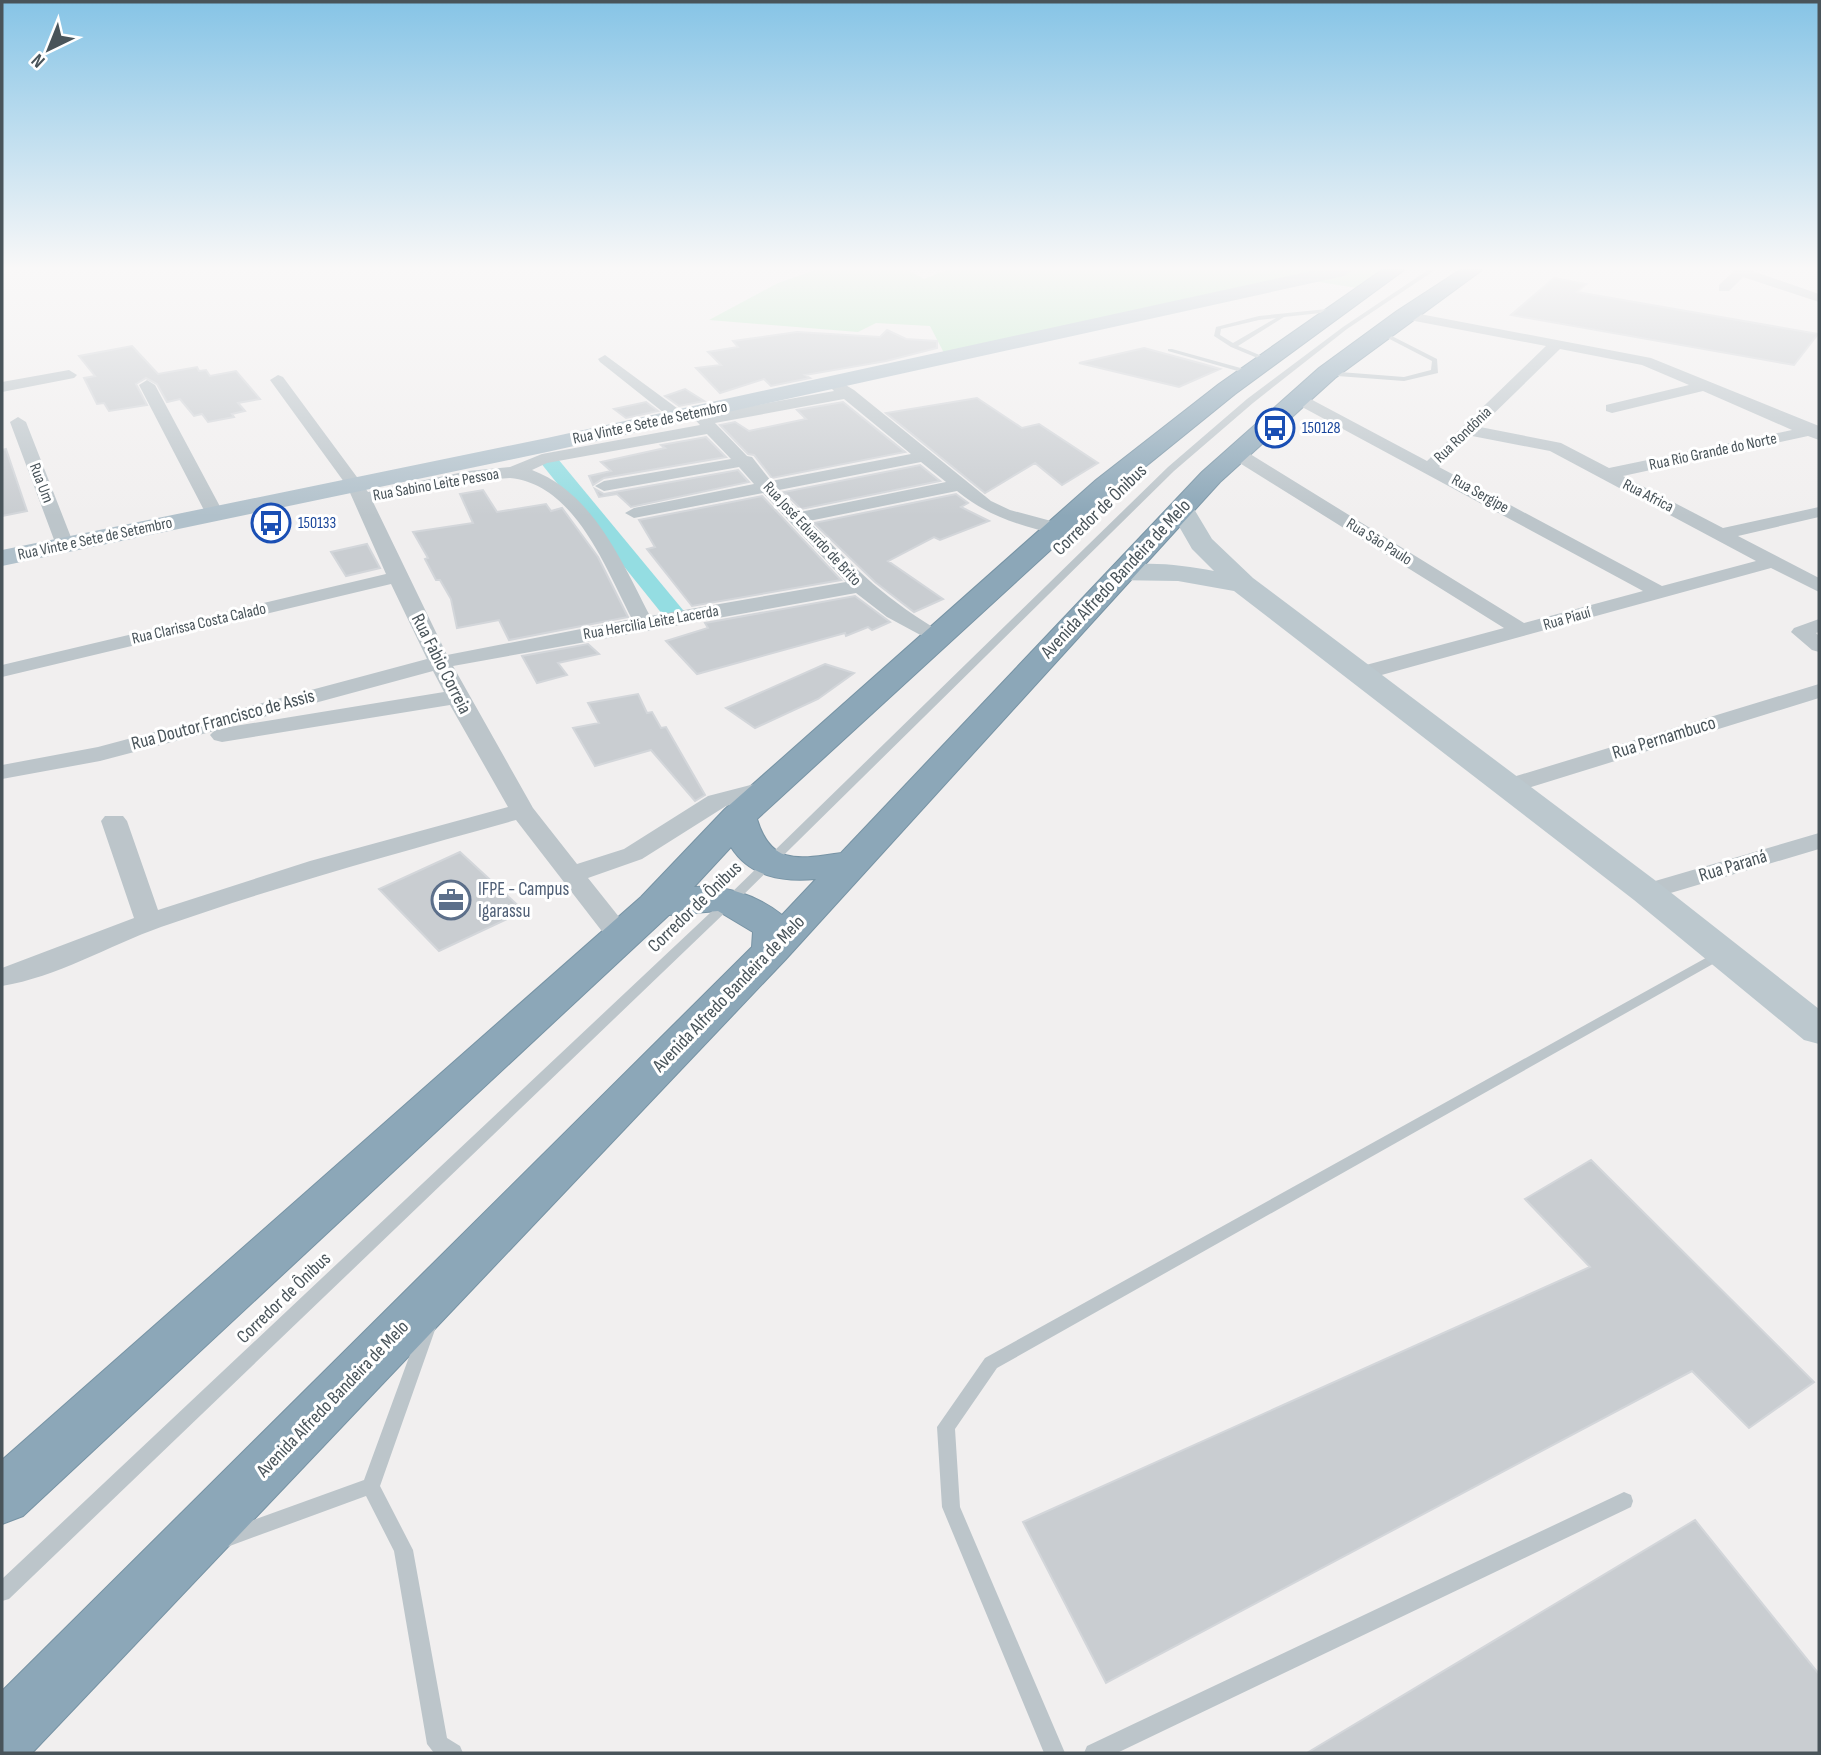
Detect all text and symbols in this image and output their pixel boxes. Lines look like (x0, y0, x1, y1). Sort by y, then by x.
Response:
north arrow (14, 14, 84, 84)
text: N (27, 48, 50, 72)
street label: Rua Vinte e Sete de Setembro (571, 397, 729, 449)
street label: Rua Rondônia (1430, 403, 1496, 467)
bus stop icon: 150128 (1254, 407, 1296, 449)
place label: 150128 (1302, 419, 1341, 438)
street label: Rua Rio Grande do Norte (1647, 429, 1779, 475)
street label: Corredor de Ônibus (1048, 459, 1152, 561)
street label: Rua Um (25, 460, 57, 506)
street label: Rua Sabino Leite Pessoa (372, 465, 500, 505)
street label: Rua Sergipe (1448, 471, 1512, 517)
street label: Rua Africa (1620, 475, 1676, 517)
street label: Rua José Eduardo de Brito (759, 478, 865, 590)
street label: Avenida Alfredo Bandeira de Melo (1036, 495, 1196, 664)
bus stop icon: 150133 (250, 502, 292, 544)
street label: Rua Vinte e Sete de Setembro (16, 513, 174, 565)
place label: 150133 (298, 514, 336, 533)
street label: Rua São Paulo (1343, 514, 1415, 570)
street label: Rua Clarissa Costa Calado (130, 599, 268, 649)
street label: Rua Hercilia Leite Lacerda (582, 602, 720, 644)
street label: Rua Piauí (1541, 603, 1593, 635)
street label: Rua Fabio Correia (406, 610, 476, 718)
street label: Rua Doutor Francisco de Assis (129, 684, 317, 756)
street label: Rua Pernambuco (1609, 711, 1719, 765)
street label: Rua Paraná (1696, 845, 1770, 887)
street label: Corredor de Ônibus (643, 856, 747, 958)
place label: IFPE - Campus Igarassu (478, 878, 569, 923)
office icon: IFPE - Campus Igarassu (430, 879, 472, 921)
street label: Avenida Alfredo Bandeira de Melo (647, 911, 810, 1078)
street label: Corredor de Ônibus (232, 1247, 336, 1349)
street label: Avenida Alfredo Bandeira de Melo (251, 1316, 414, 1483)

